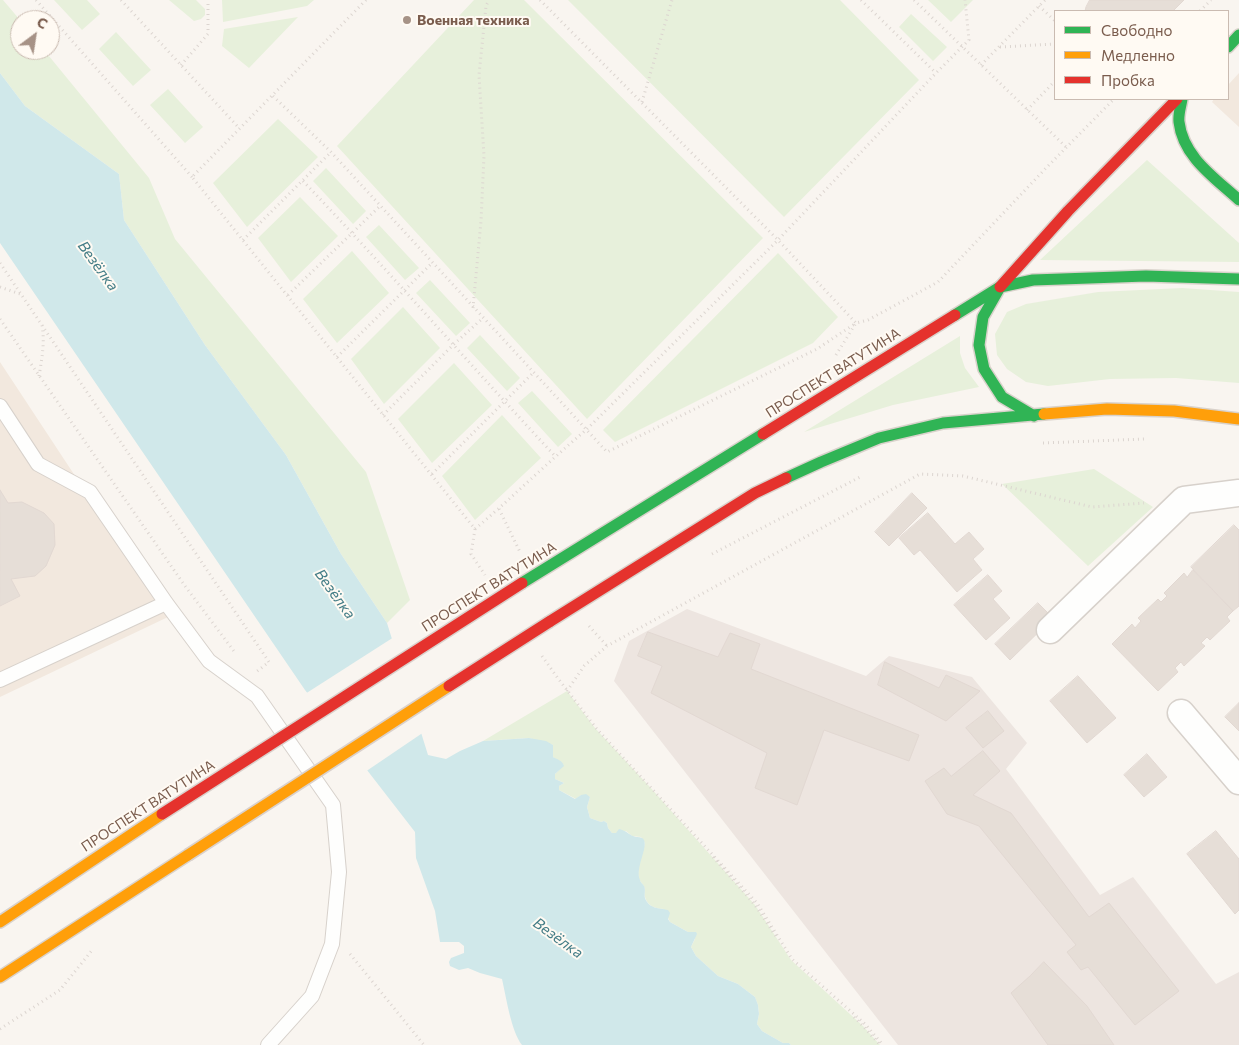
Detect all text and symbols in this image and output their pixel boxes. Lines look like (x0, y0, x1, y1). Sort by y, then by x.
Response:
north arrow (10, 10, 60, 60)
legend (1054, 10, 1229, 100)
place label: Военная техника (417, 12, 529, 28)
text: С (34, 13, 51, 32)
marker: Военная техника (401, 14, 413, 26)
text: Свободно (1101, 21, 1172, 39)
text: Медленно (1101, 46, 1175, 64)
text: Пробка (1101, 71, 1155, 89)
water label: Везёлка (74, 238, 122, 294)
street label: ПРОСПЕКТ ВАТУТИНА (763, 325, 903, 421)
street label: ПРОСПЕКТ ВАТУТИНА (419, 539, 559, 635)
water label: Везёлка (311, 566, 359, 622)
street label: ПРОСПЕКТ ВАТУТИНА (78, 757, 218, 855)
water label: Везёлка (530, 914, 586, 962)

